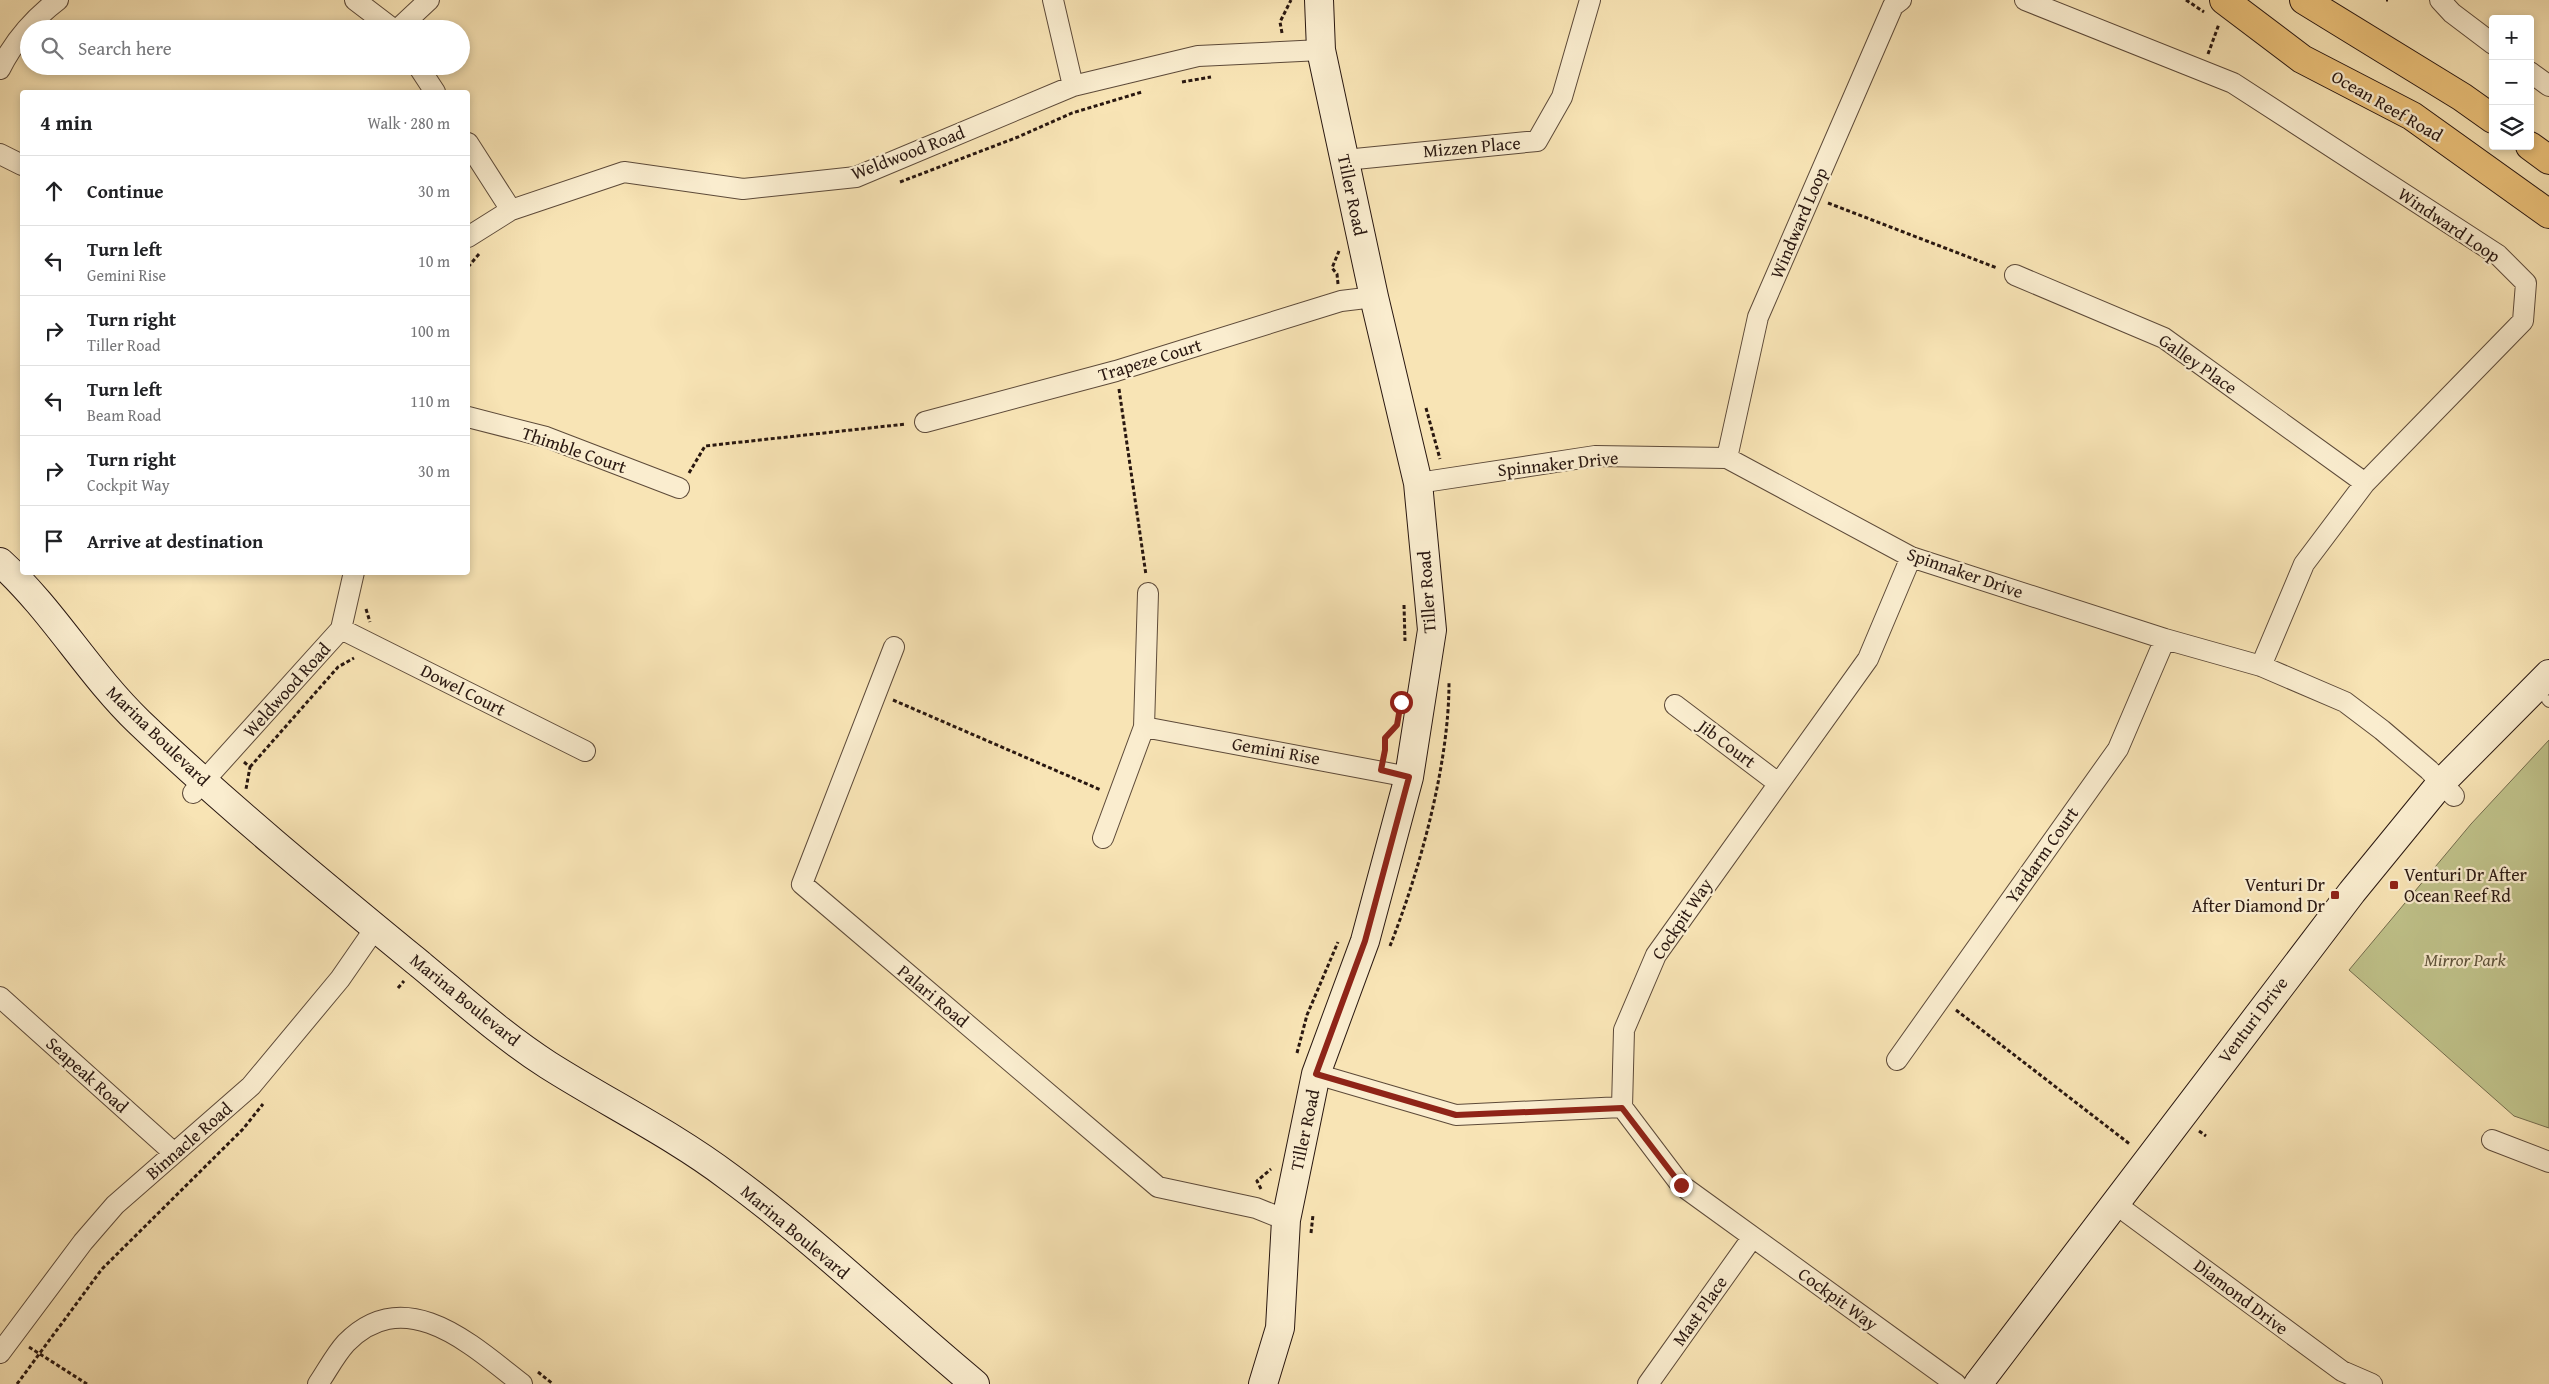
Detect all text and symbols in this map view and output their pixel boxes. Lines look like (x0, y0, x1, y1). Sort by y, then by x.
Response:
map controls (2489, 15, 2534, 150)
button: + (2489, 15, 2534, 60)
search box (20, 20, 470, 75)
icon: search (38, 34, 66, 62)
text: Search here (78, 34, 172, 62)
button: − (2489, 60, 2534, 105)
street label: Ocean Reef Road (2327, 63, 2448, 149)
button: layers (2489, 105, 2534, 150)
text: 4 min (40, 107, 92, 138)
text: Walk · 280 m (367, 111, 450, 135)
street label: Weldwood Road (847, 118, 969, 187)
street label: Mizzen Place (1422, 129, 1522, 164)
street label: Tiller Road (1331, 152, 1374, 239)
street label: Windward Loop (1763, 163, 1834, 283)
icon: ahead (40, 177, 68, 205)
text: Continue (87, 177, 164, 205)
text: 30 m (418, 179, 450, 203)
street label: Windward Loop (2393, 180, 2506, 269)
text: Turn left (87, 235, 162, 263)
icon: left (40, 247, 68, 275)
text: 10 m (418, 249, 450, 273)
text: Gemini Rise (87, 263, 166, 287)
text: Turn right (87, 305, 176, 333)
icon: right (40, 317, 68, 345)
text: 100 m (410, 319, 450, 343)
street label: Galley Place (2154, 327, 2243, 401)
street label: Trapeze Court (1095, 331, 1205, 388)
text: Tiller Road (87, 333, 161, 357)
text: Turn left (87, 375, 162, 403)
icon: left (40, 387, 68, 415)
text: 110 m (410, 389, 450, 413)
text: Beam Road (87, 403, 161, 427)
street label: Thimble Court (518, 419, 631, 480)
street label: Spinnaker Drive (1496, 444, 1620, 483)
text: Turn right (87, 445, 176, 473)
icon: right (40, 457, 68, 485)
text: 30 m (418, 459, 450, 483)
text: Cockpit Way (87, 473, 170, 497)
icon: arrive (40, 527, 68, 555)
text: Arrive at destination (87, 527, 263, 555)
street label: Spinnaker Drive (1903, 540, 2027, 605)
street label: Tiller Road (1410, 549, 1443, 634)
street label: Weldwood Road (237, 636, 337, 743)
street label: Dowel Court (416, 657, 511, 723)
street label: Marina Boulevard (100, 679, 217, 792)
route start (1390, 691, 1413, 714)
street label: Jib Court (1691, 712, 1762, 775)
street label: Gemini Rise (1230, 729, 1322, 772)
street label: Yardarm Court (1998, 801, 2085, 908)
place label: Venturi Dr After Ocean Reef Rd (2404, 861, 2528, 909)
place label: Venturi Dr After Diamond Dr (2192, 871, 2326, 919)
street label: Cockpit Way (1644, 873, 1719, 965)
marker: Venturi Dr After Ocean Reef Rd (2388, 879, 2400, 891)
marker: Venturi Dr After Diamond Dr (2329, 889, 2341, 901)
park label: Mirror Park (2424, 946, 2507, 973)
street label: Marina Boulevard (404, 947, 527, 1053)
street label: Palari Road (892, 958, 975, 1034)
street label: Venturi Drive (2211, 971, 2294, 1069)
street label: Seapeak Road (40, 1030, 135, 1119)
street label: Tiller Road (1283, 1086, 1326, 1173)
street label: Binnacle Road (140, 1095, 238, 1186)
route end (1670, 1174, 1693, 1197)
street label: Marina Boulevard (735, 1178, 856, 1286)
street label: Diamond Drive (2188, 1252, 2294, 1341)
street label: Cockpit Way (1793, 1260, 1884, 1337)
street label: Mast Place (1665, 1270, 1734, 1351)

